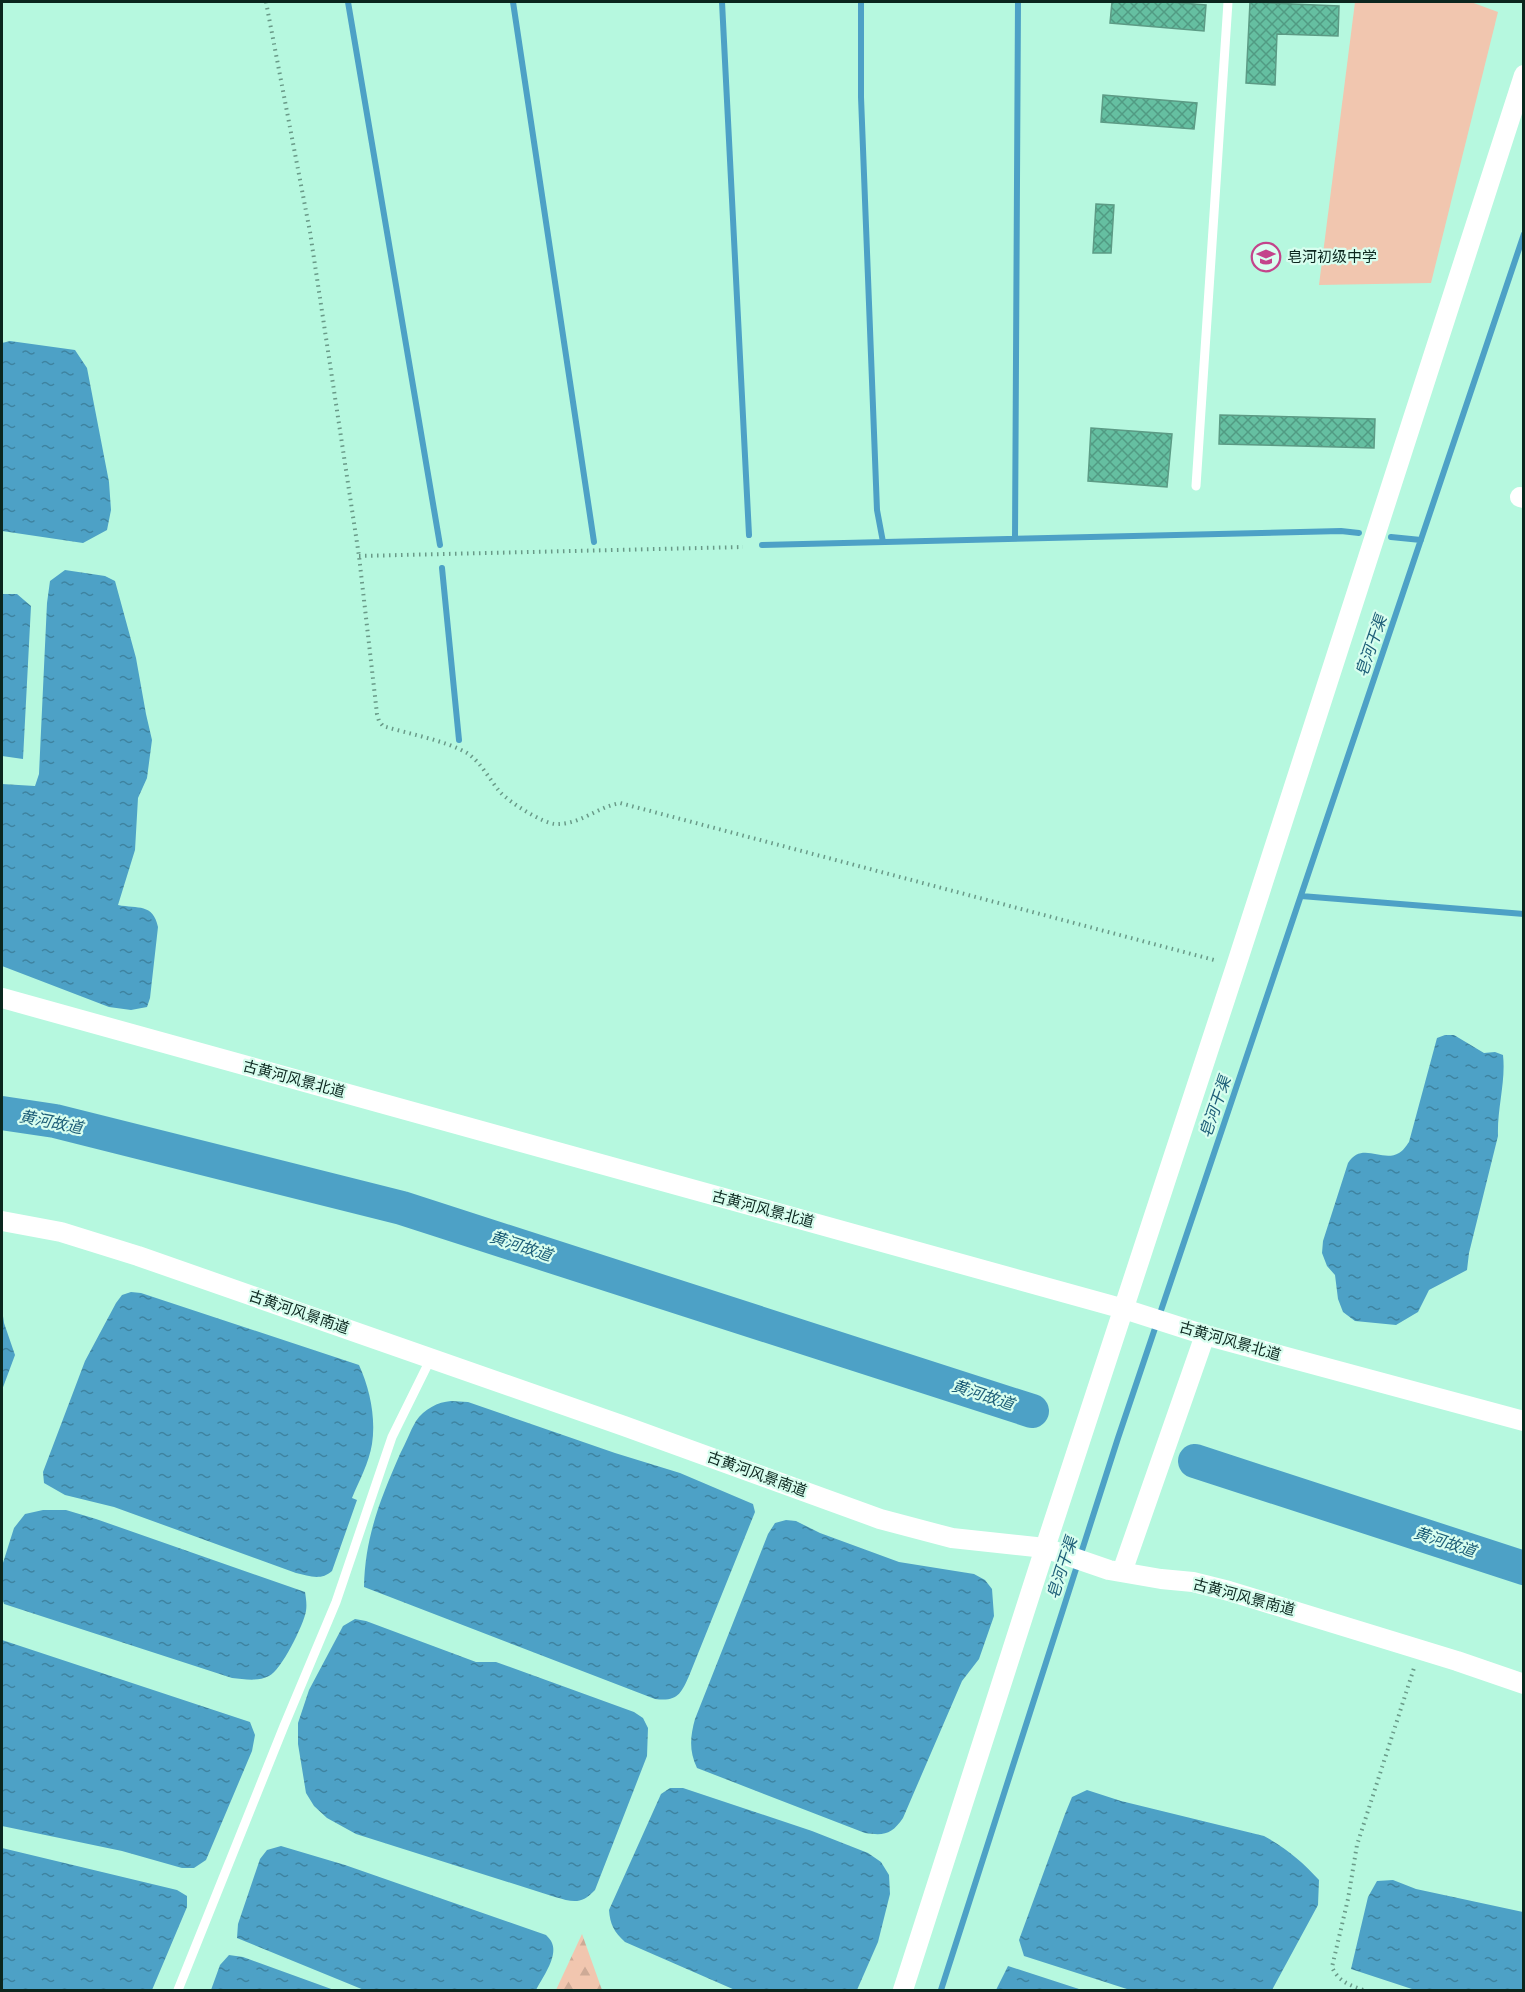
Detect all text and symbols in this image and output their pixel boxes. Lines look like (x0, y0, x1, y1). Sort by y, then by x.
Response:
school or university icon: 皂河初级中学 (1250, 241, 1282, 273)
place label: 皂河初级中学 (1287, 248, 1377, 266)
water label: 皂河干渠 (1352, 611, 1391, 679)
street label: 古黄河风景北道 (241, 1057, 347, 1101)
water label: 皂河干渠 (1196, 1072, 1235, 1140)
water label: 黄河故道 (18, 1107, 86, 1138)
street label: 古黄河风景北道 (710, 1187, 816, 1231)
water label: 黄河故道 (488, 1227, 556, 1266)
street label: 古黄河风景南道 (246, 1286, 352, 1338)
street label: 古黄河风景北道 (1177, 1318, 1283, 1364)
water label: 黄河故道 (950, 1376, 1018, 1415)
street label: 古黄河风景南道 (705, 1448, 809, 1500)
water label: 黄河故道 (1412, 1523, 1480, 1562)
water label: 皂河干渠 (1043, 1533, 1082, 1601)
street label: 古黄河风景南道 (1191, 1575, 1297, 1619)

